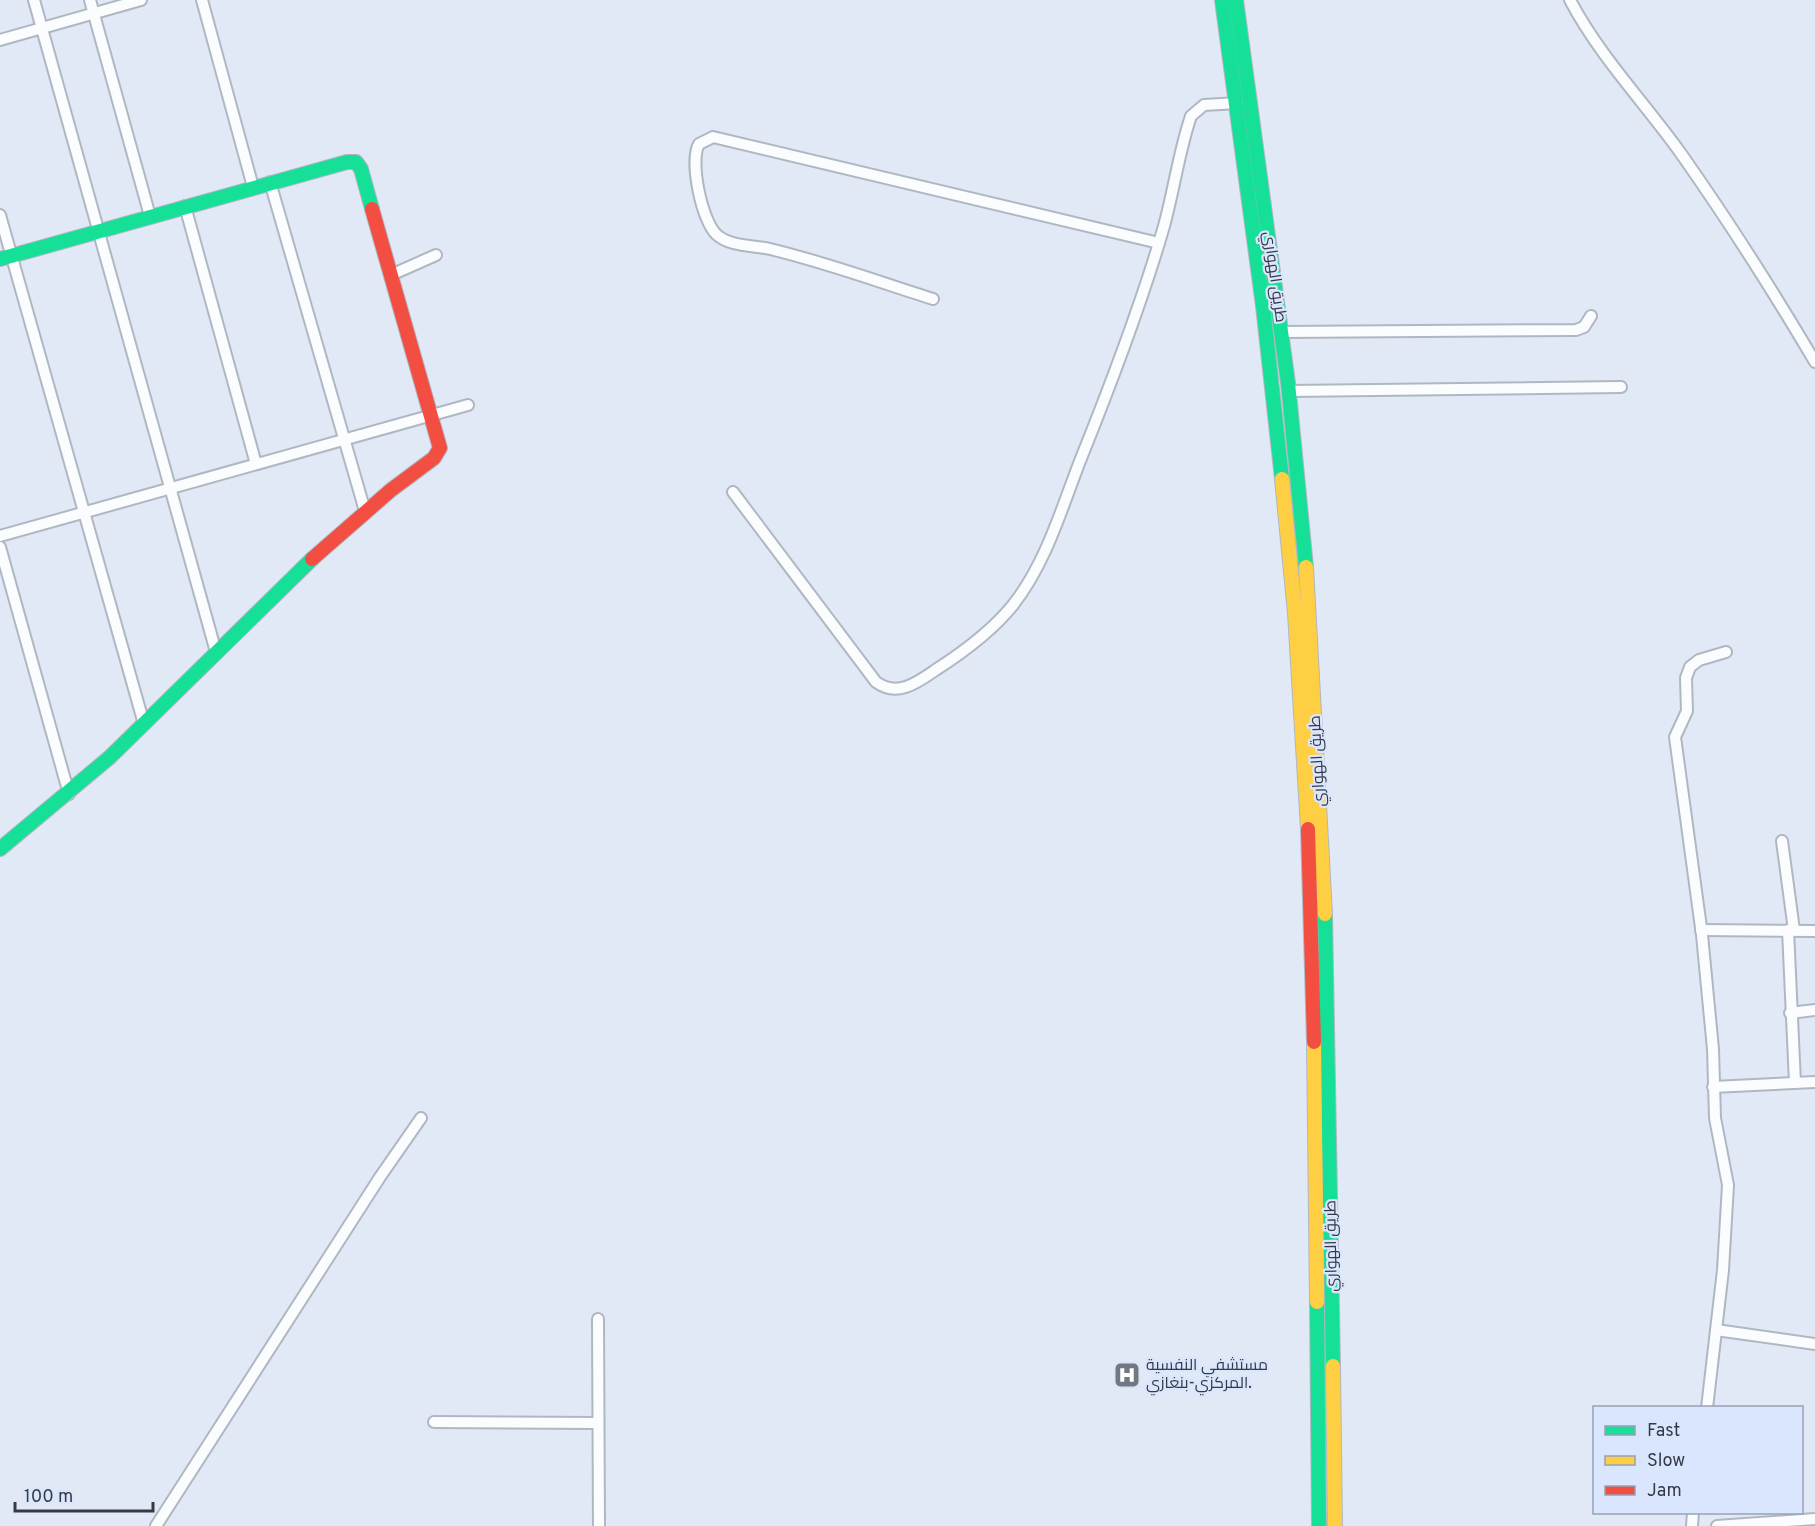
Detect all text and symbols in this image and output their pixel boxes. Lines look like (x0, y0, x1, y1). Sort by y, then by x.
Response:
street label: طريق الهواري (1256, 230, 1290, 324)
street label: طريق الهواري (1306, 715, 1332, 807)
street label: طريق الهواري (1321, 1200, 1345, 1292)
place label: مستشفي النفسية المركزي-بنغازي. (1146, 1356, 1268, 1396)
hospital icon: مستشفي النفسية المركزي-بنغازي. (1112, 1360, 1142, 1390)
legend (1593, 1406, 1803, 1514)
text: Fast (1647, 1420, 1680, 1443)
text: Slow (1647, 1450, 1685, 1473)
scale bar (15, 1475, 153, 1513)
text: Jam (1647, 1480, 1682, 1503)
text: 100 m (24, 1486, 73, 1509)

